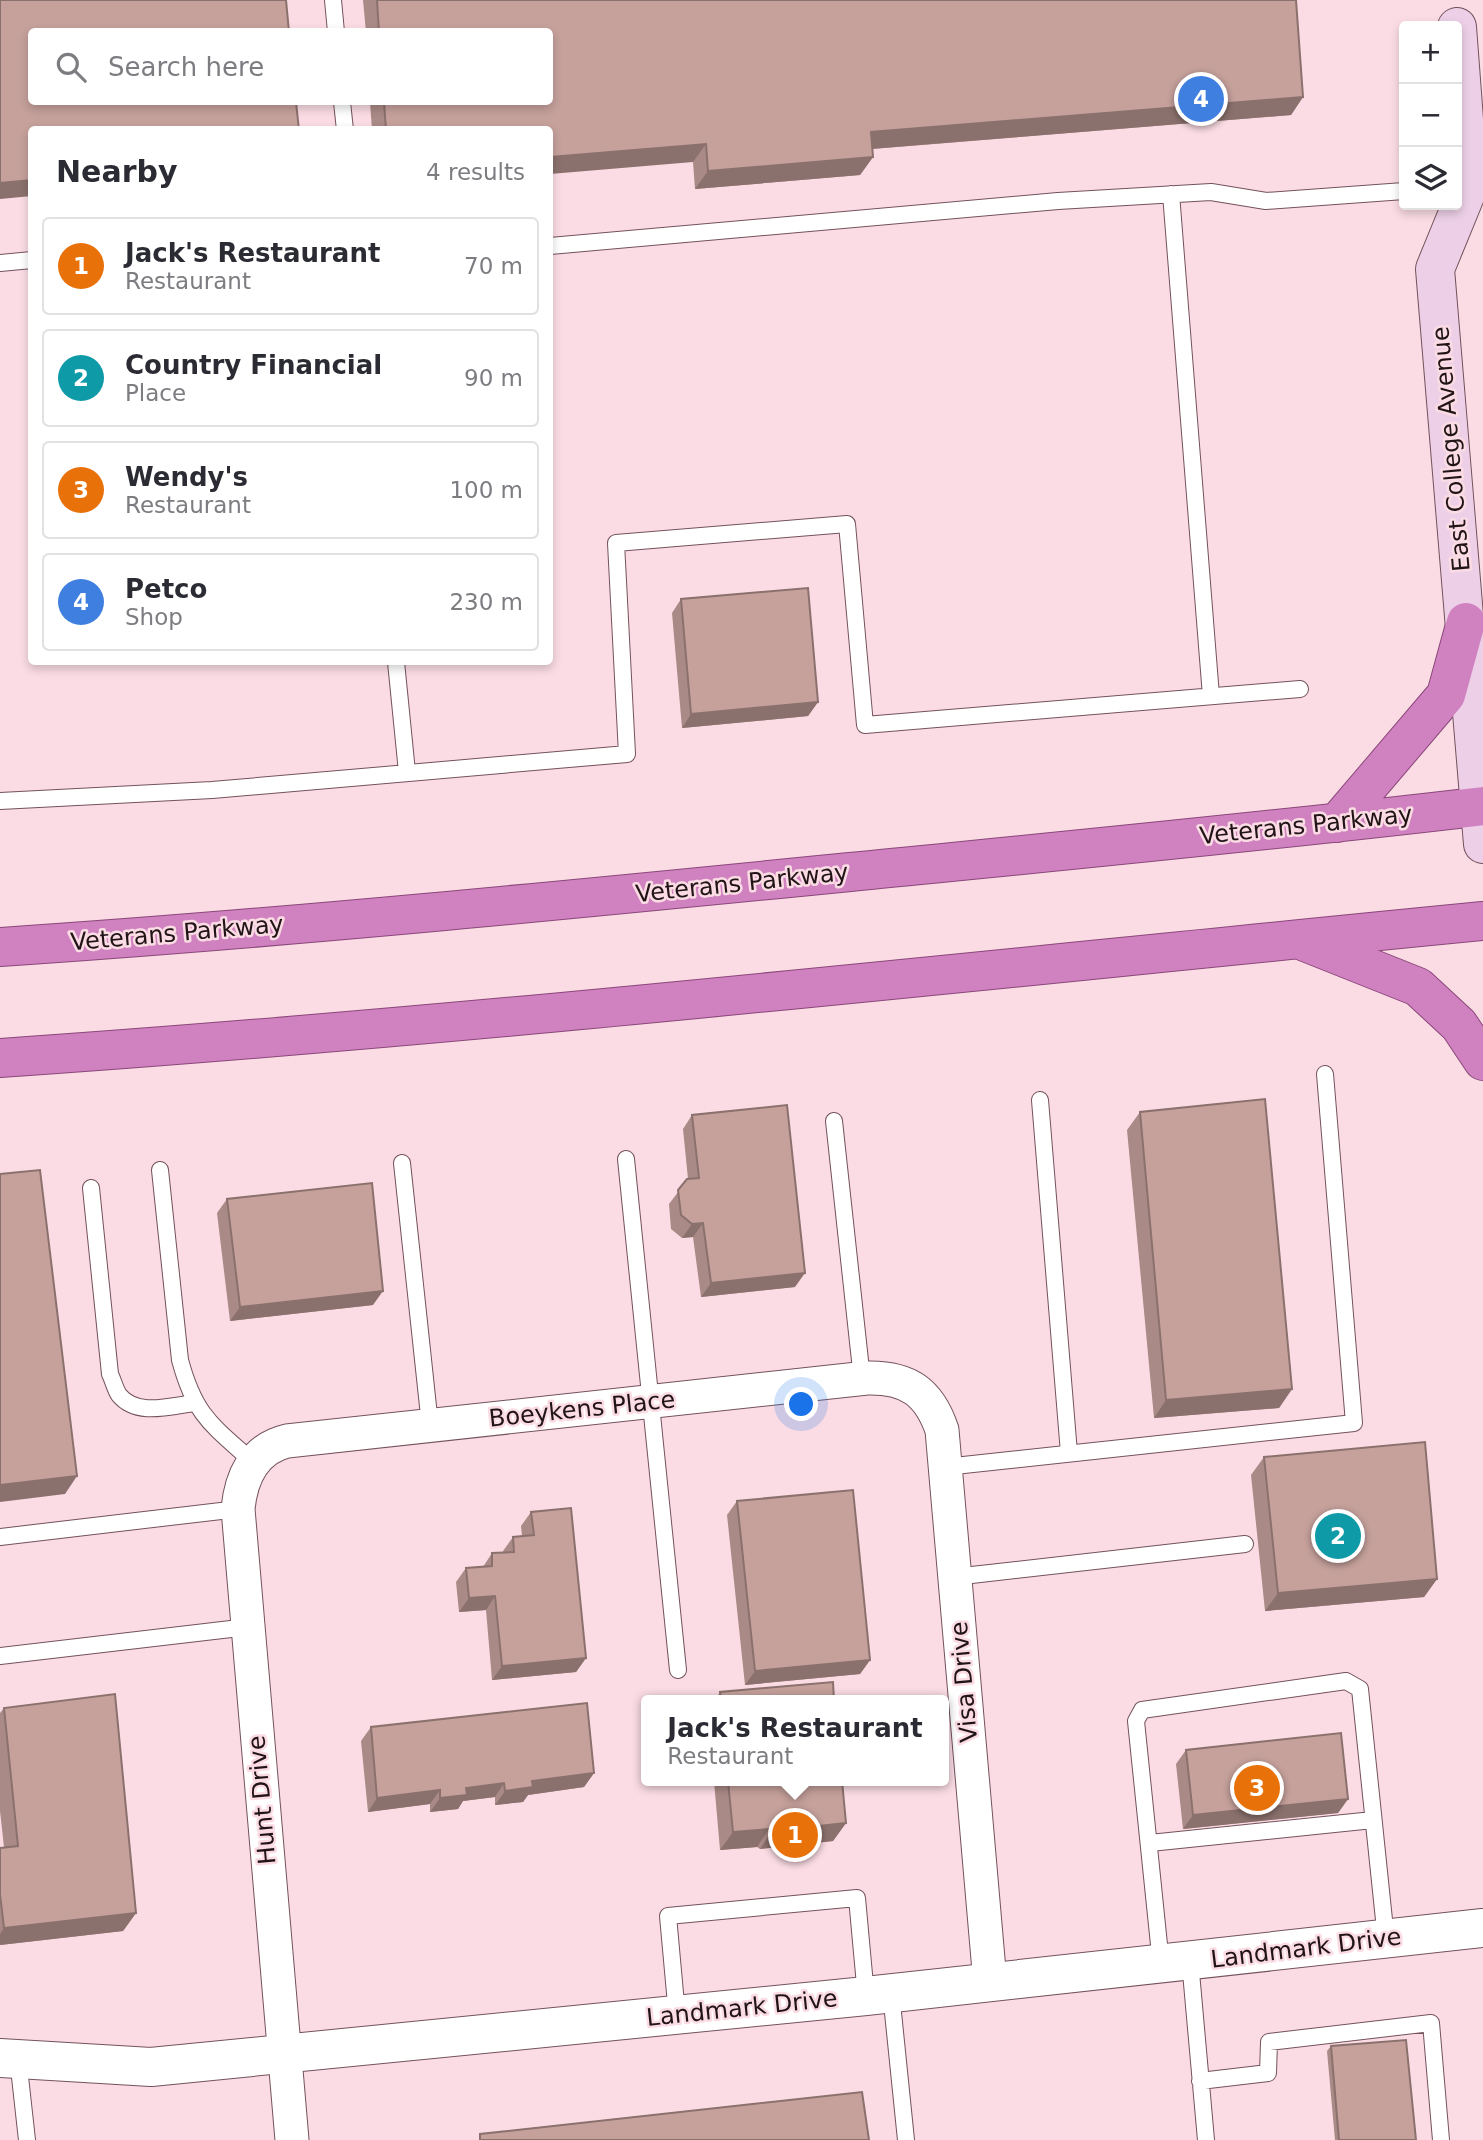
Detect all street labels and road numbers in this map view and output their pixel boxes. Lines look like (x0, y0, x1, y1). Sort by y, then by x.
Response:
street label: East College Avenue (1426, 325, 1476, 573)
street label: Veterans Parkway (1198, 800, 1414, 850)
street label: Veterans Parkway (634, 858, 850, 908)
street label: Veterans Parkway (69, 910, 285, 956)
street label: Boeykens Place (488, 1385, 676, 1433)
street label: Visa Drive (945, 1620, 983, 1744)
street label: Hunt Drive (242, 1734, 282, 1866)
street label: Landmark Drive (1209, 1922, 1403, 1974)
street label: Landmark Drive (645, 1984, 839, 2032)

